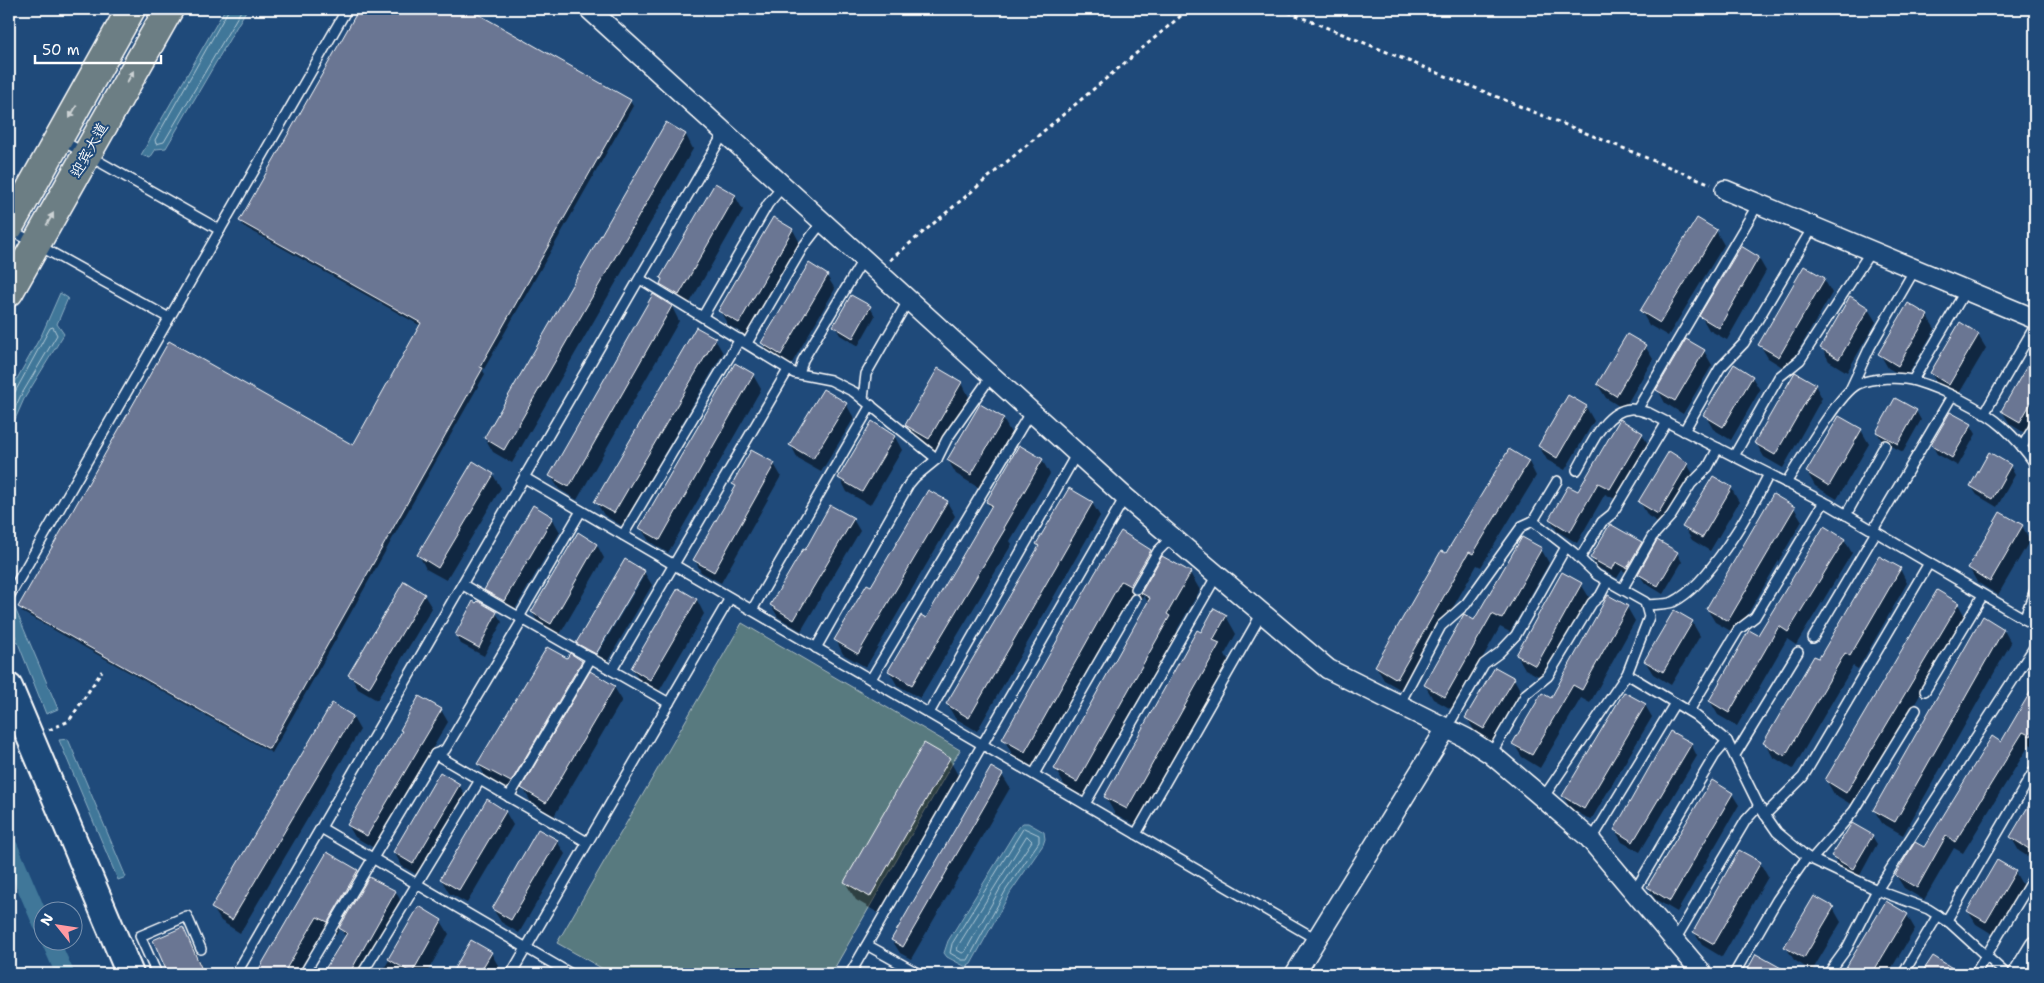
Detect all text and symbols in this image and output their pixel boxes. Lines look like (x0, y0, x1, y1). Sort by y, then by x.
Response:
scale bar (35, 32, 161, 64)
text: 50 m (42, 40, 80, 60)
one-way arrow (126, 70, 134, 85)
one-way arrow (69, 106, 78, 119)
street label: 迎宾大道 (66, 119, 112, 181)
one-way arrow (46, 212, 54, 226)
north arrow (32, 900, 82, 950)
text: N (36, 910, 57, 929)

